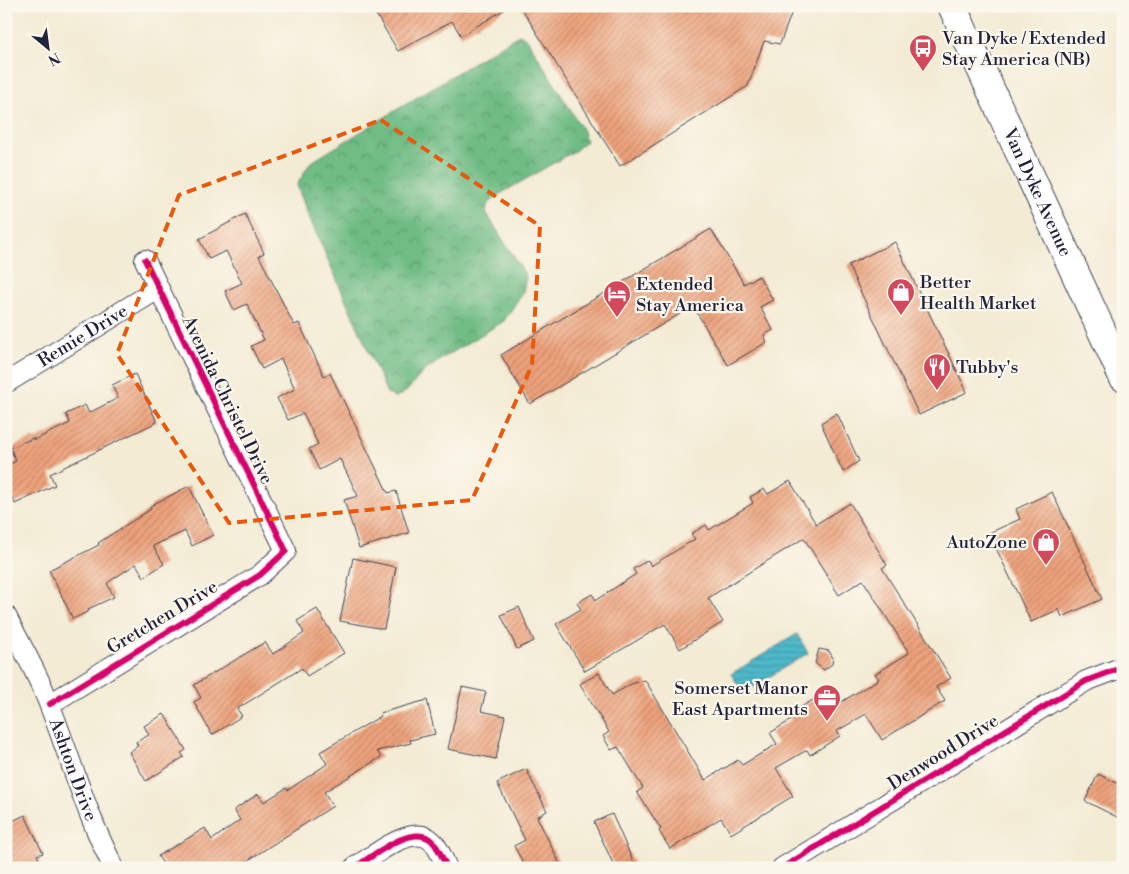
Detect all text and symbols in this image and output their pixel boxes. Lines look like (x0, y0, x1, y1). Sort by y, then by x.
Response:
north arrow (22, 22, 72, 72)
place label: Van Dyke / Extended Stay America (NB) (941, 27, 1107, 71)
bus stop icon: Van Dyke / Extended Stay America (NB) (908, 33, 938, 72)
text: N (45, 48, 63, 69)
street label: Van Dyke Avenue (997, 124, 1077, 260)
place label: Better Health Market (919, 271, 1037, 315)
place label: Extended Stay America (636, 273, 745, 317)
shop icon: Better Health Market (886, 277, 916, 316)
hotel icon: Extended Stay America (602, 279, 632, 318)
street label: Remie Drive (33, 300, 132, 373)
street label: Avenida Christel Drive (176, 311, 278, 488)
restaurant icon: Tubby's (922, 352, 952, 391)
place label: Tubby's (956, 356, 1019, 379)
shop icon: AutoZone (1031, 527, 1061, 566)
place label: AutoZone (946, 531, 1027, 554)
street label: Gretchen Drive (103, 575, 222, 660)
place label: Somerset Manor East Apartments (672, 677, 808, 721)
office icon: Somerset Manor East Apartments (812, 683, 842, 722)
street label: Denwood Drive (884, 709, 1003, 796)
street label: Ashton Drive (43, 714, 102, 824)

